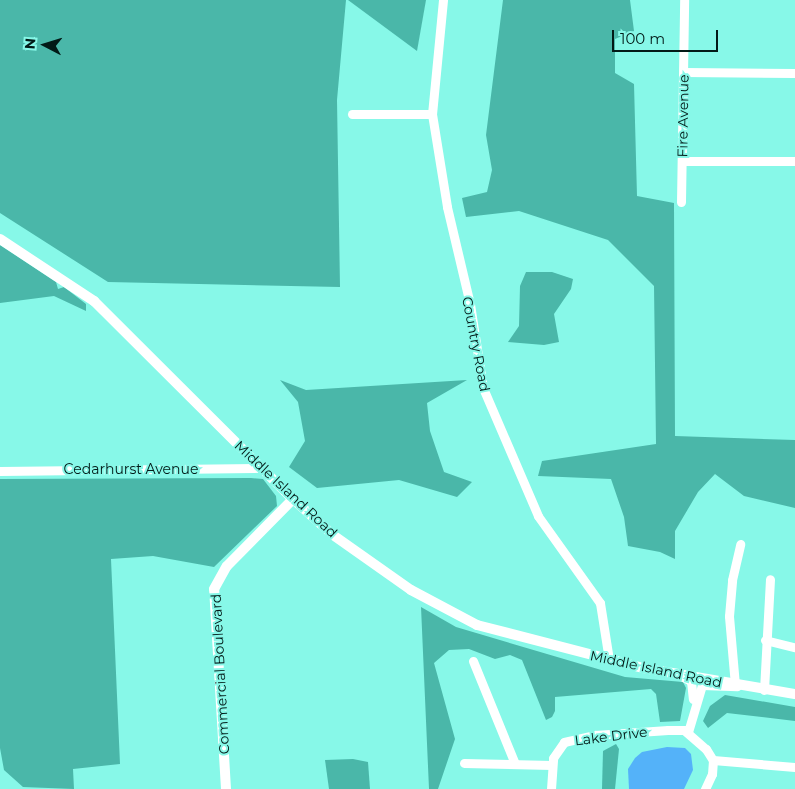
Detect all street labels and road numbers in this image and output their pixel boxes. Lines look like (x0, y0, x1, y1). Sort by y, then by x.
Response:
street label: Fire Avenue (674, 74, 692, 158)
street label: Country Road (459, 295, 493, 393)
street label: Middle Island Road (231, 437, 341, 541)
street label: Cedarhurst Avenue (64, 461, 198, 477)
street label: Commercial Boulevard (207, 593, 233, 755)
street label: Middle Island Road (589, 647, 723, 691)
street label: Lake Drive (574, 723, 648, 749)

